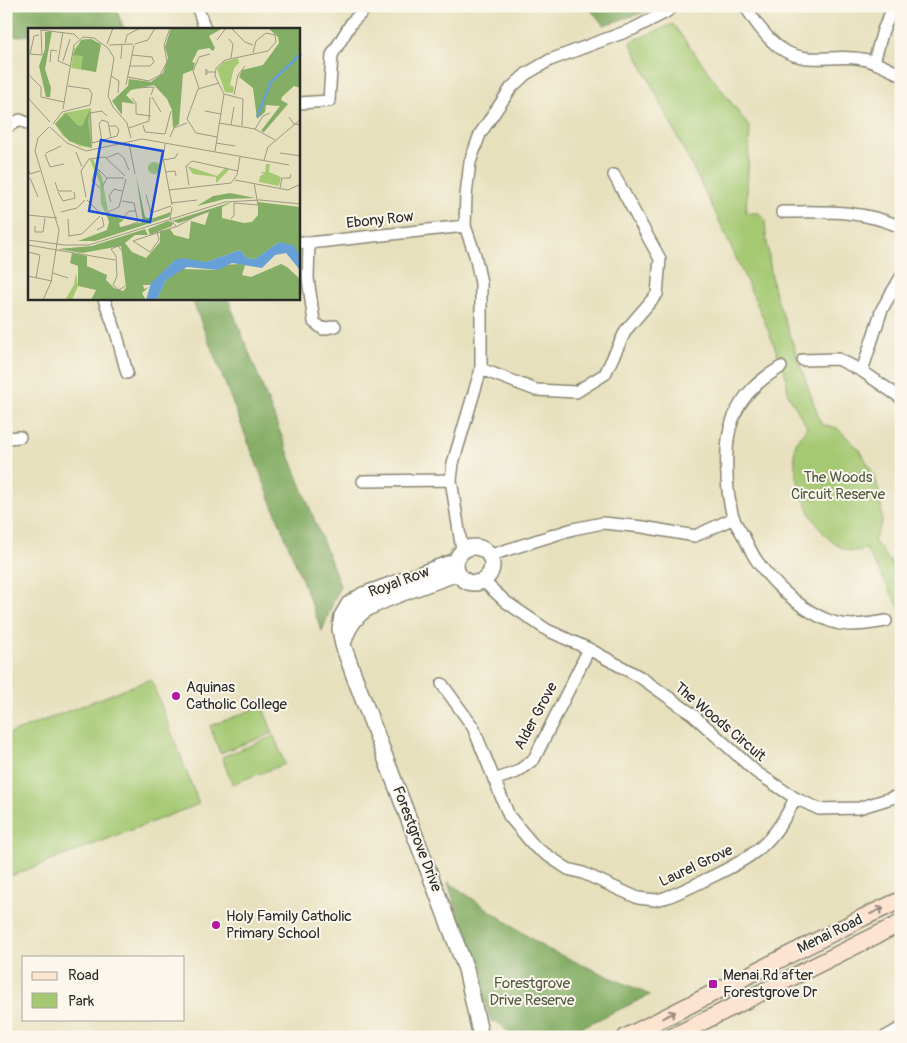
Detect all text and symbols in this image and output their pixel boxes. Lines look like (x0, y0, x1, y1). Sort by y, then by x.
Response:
inset map (28, 28, 300, 300)
street label: Ebony Row (345, 207, 415, 233)
park label: The Woods Circuit Reserve (791, 468, 886, 504)
street label: Royal Row (366, 562, 432, 602)
place label: Aquinas Catholic College (186, 678, 287, 714)
street label: Alder Grove (510, 678, 562, 753)
street label: The Woods Circuit (670, 678, 770, 766)
marker: Aquinas Catholic College (170, 690, 182, 702)
street label: Forestgrove Drive (388, 783, 446, 895)
street label: Laurel Grove (656, 840, 736, 891)
one-way arrow (869, 906, 884, 916)
place label: Holy Family Catholic Primary School (226, 907, 352, 943)
street label: Menai Road (794, 910, 866, 958)
marker: Holy Family Catholic Primary School (210, 919, 222, 931)
legend (22, 956, 185, 1020)
text: Road (68, 966, 99, 985)
place label: Menai Rd after Forestgrove Dr (723, 966, 818, 1002)
park label: Forestgrove Drive Reserve (490, 974, 575, 1010)
marker: Menai Rd after Forestgrove Dr (707, 978, 719, 990)
text: Park (68, 992, 95, 1011)
one-way arrow (661, 1010, 676, 1019)

